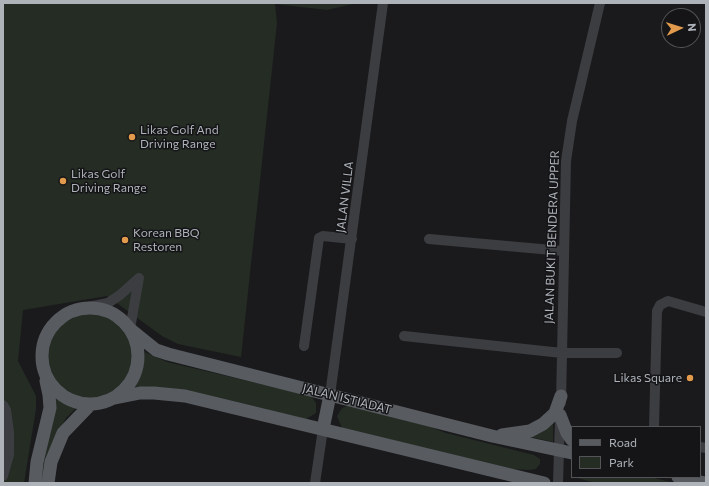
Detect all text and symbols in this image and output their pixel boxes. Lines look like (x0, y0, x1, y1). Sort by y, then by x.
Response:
north arrow (661, 8, 701, 48)
text: N (686, 23, 699, 32)
place label: Likas Golf And Driving Range (140, 123, 219, 151)
marker: Likas Golf And Driving Range (127, 132, 137, 142)
street label: JALAN BUKIT BENDERA UPPER (542, 150, 562, 324)
street label: JALAN VILLA (333, 160, 357, 234)
place label: Likas Golf Driving Range (71, 167, 147, 195)
marker: Likas Golf Driving Range (58, 176, 68, 186)
place label: Korean BBQ Restoren (133, 226, 199, 254)
marker: Korean BBQ Restoren (120, 235, 130, 245)
place label: Likas Square (614, 371, 682, 385)
marker: Likas Square (685, 373, 695, 383)
street label: JALAN ISTIADAT (301, 381, 393, 417)
legend (571, 426, 701, 478)
text: Road (609, 435, 637, 449)
text: Park (609, 455, 634, 469)

